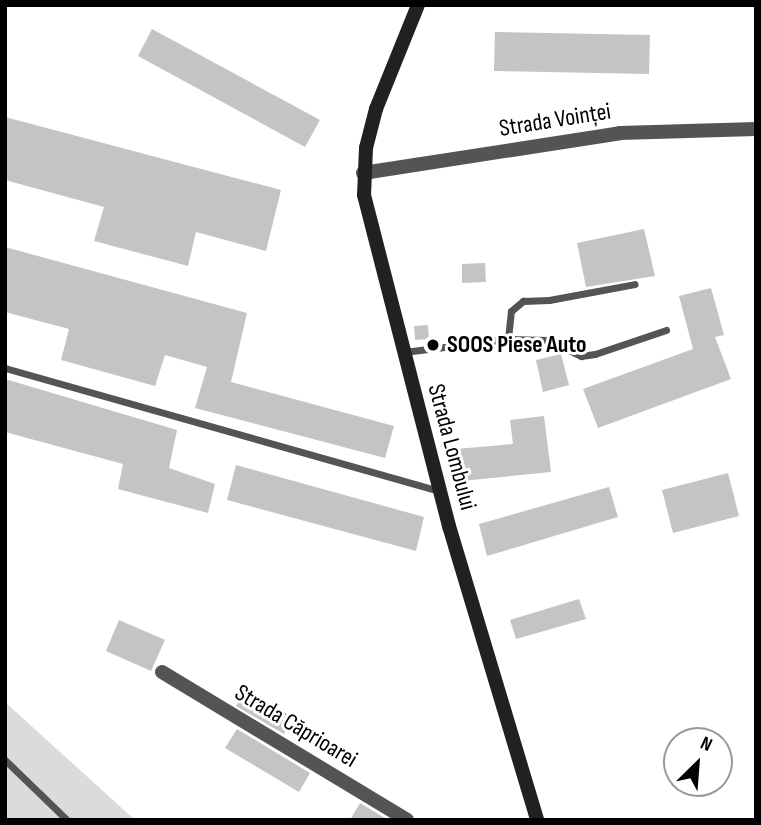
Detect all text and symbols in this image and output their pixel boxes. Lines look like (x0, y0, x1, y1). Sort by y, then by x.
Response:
street label: Strada Voinței (497, 97, 613, 143)
place label: SOOS Piese Auto (447, 331, 586, 359)
marker: SOOS Piese Auto (425, 337, 441, 353)
street label: Strada Lombului (421, 381, 483, 513)
street label: Strada Căprioarei (229, 678, 363, 774)
north arrow (663, 727, 733, 797)
text: N (697, 732, 716, 757)

